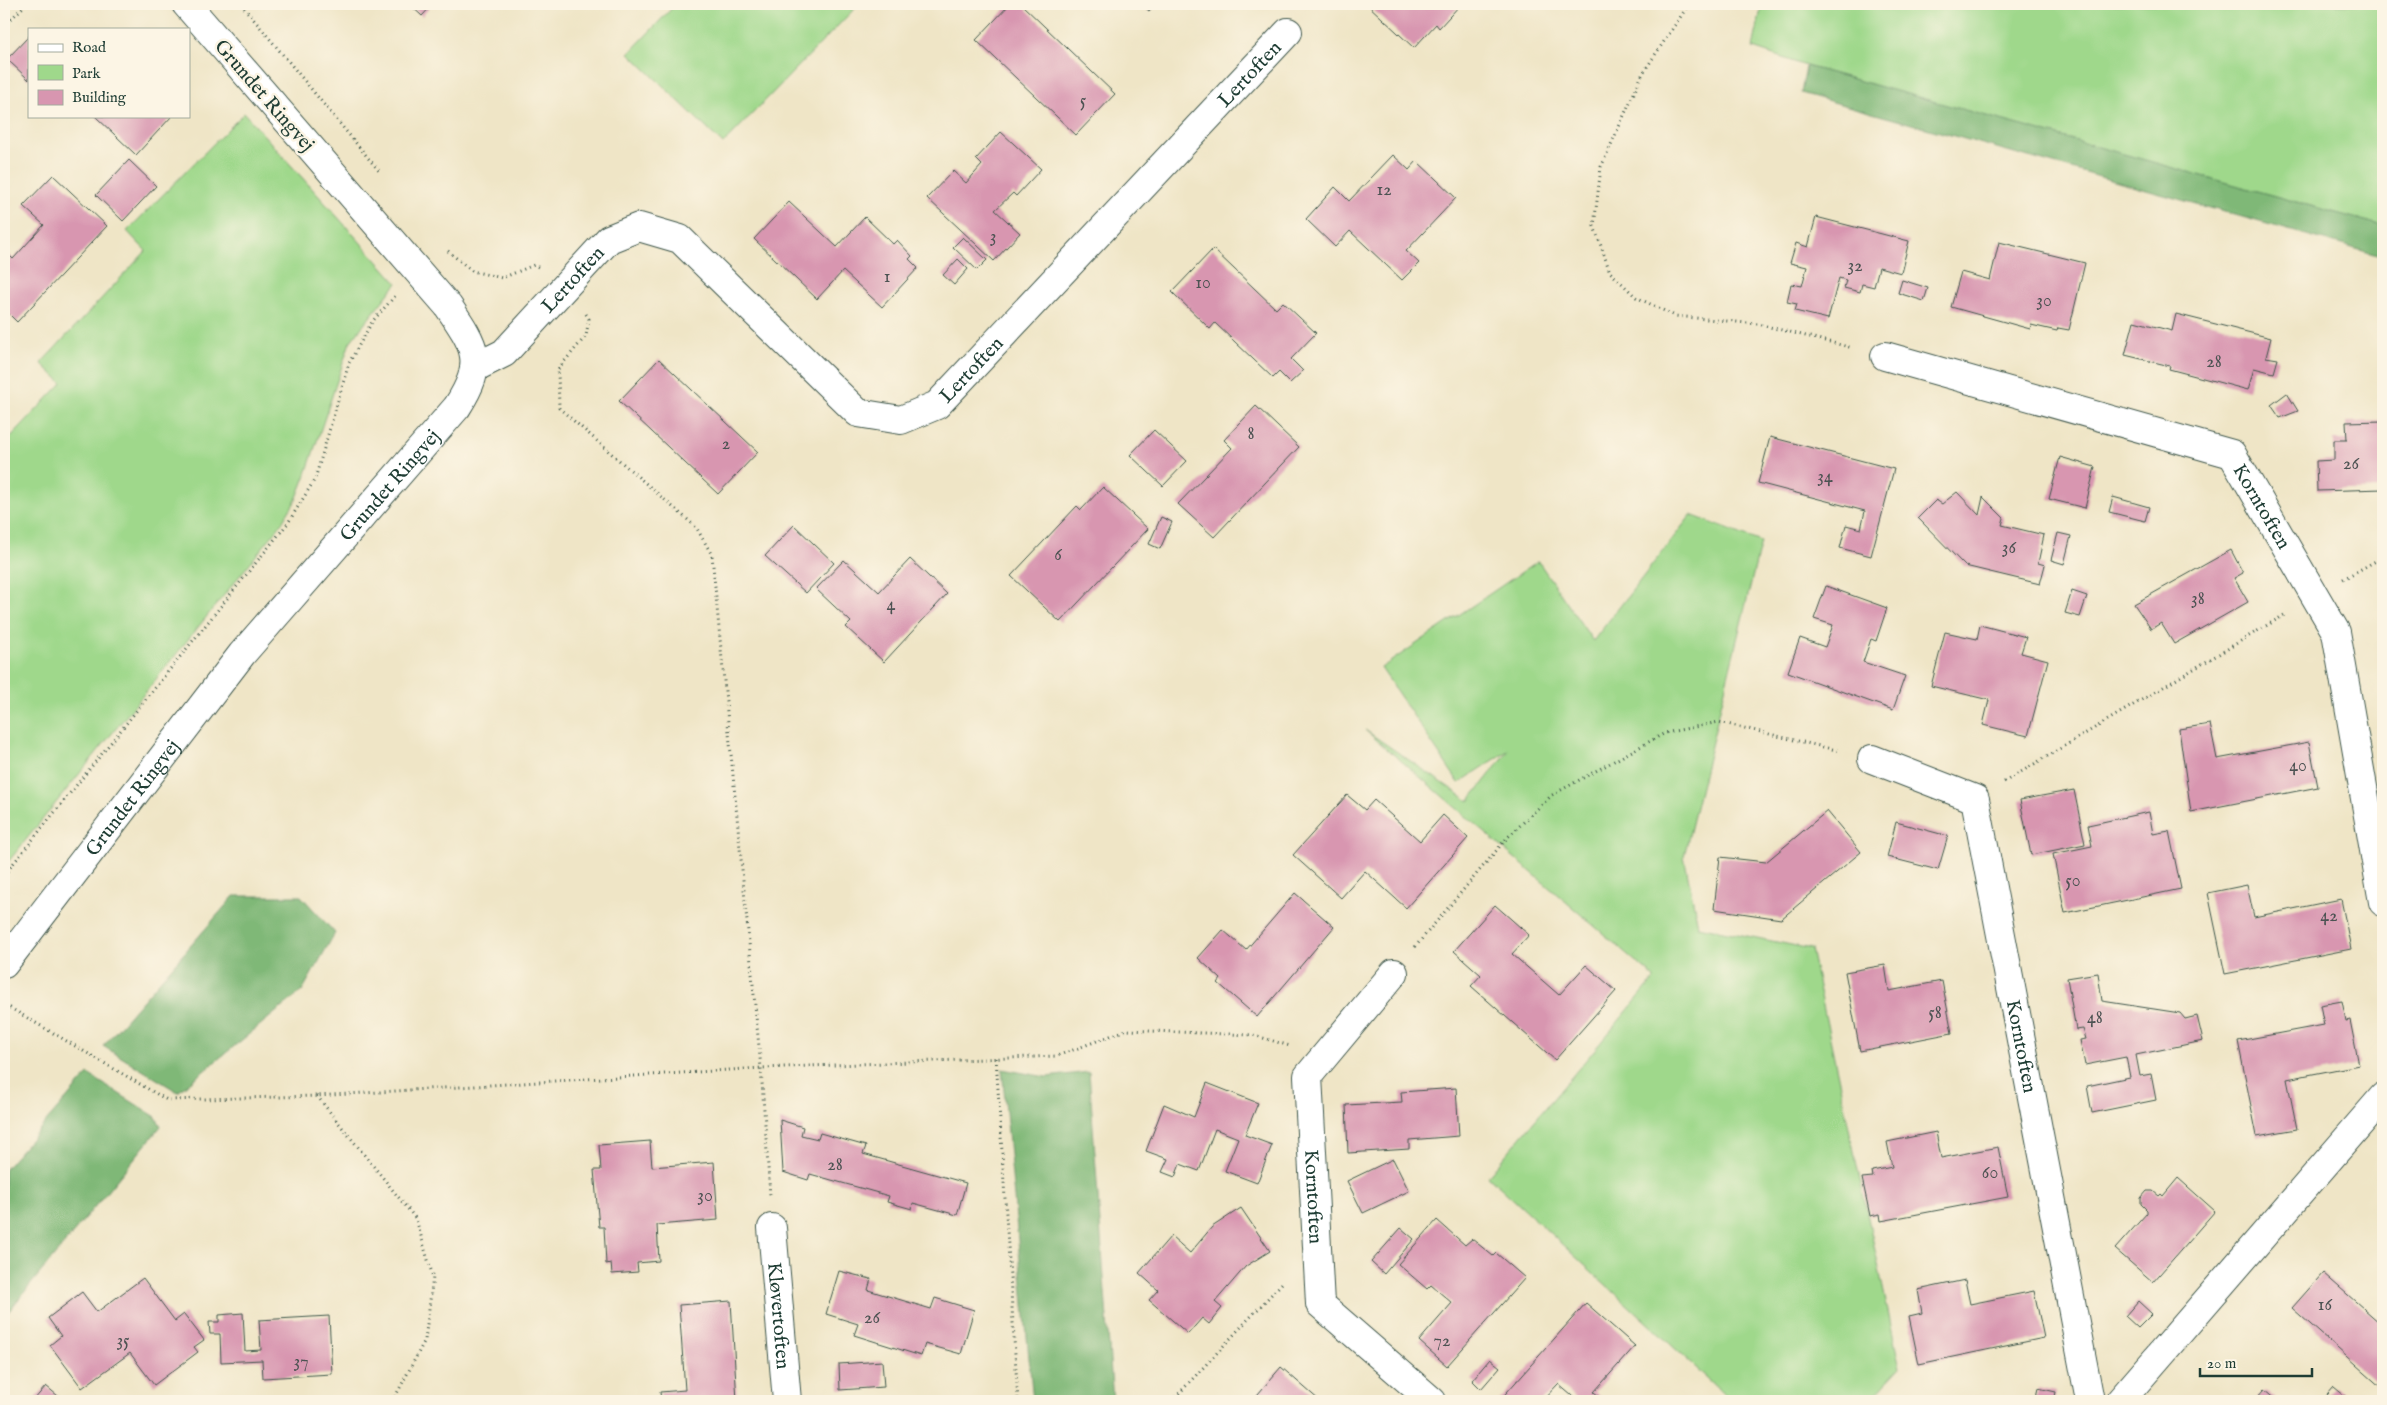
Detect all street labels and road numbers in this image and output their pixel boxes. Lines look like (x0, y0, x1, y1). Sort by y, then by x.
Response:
street label: Grundet Ringvej (208, 35, 319, 157)
street label: Lertoften (1213, 36, 1288, 113)
street label: Lertoften (536, 241, 611, 319)
street label: Lertoften (934, 331, 1009, 409)
street label: Grundet Ringvej (335, 425, 446, 547)
street label: Korntoften (2227, 460, 2296, 554)
street label: Grundet Ringvej (80, 735, 186, 862)
street label: Korntoften (2000, 998, 2042, 1095)
street label: Korntoften (1298, 1149, 1328, 1245)
street label: Kløvertoften (761, 1261, 795, 1371)

